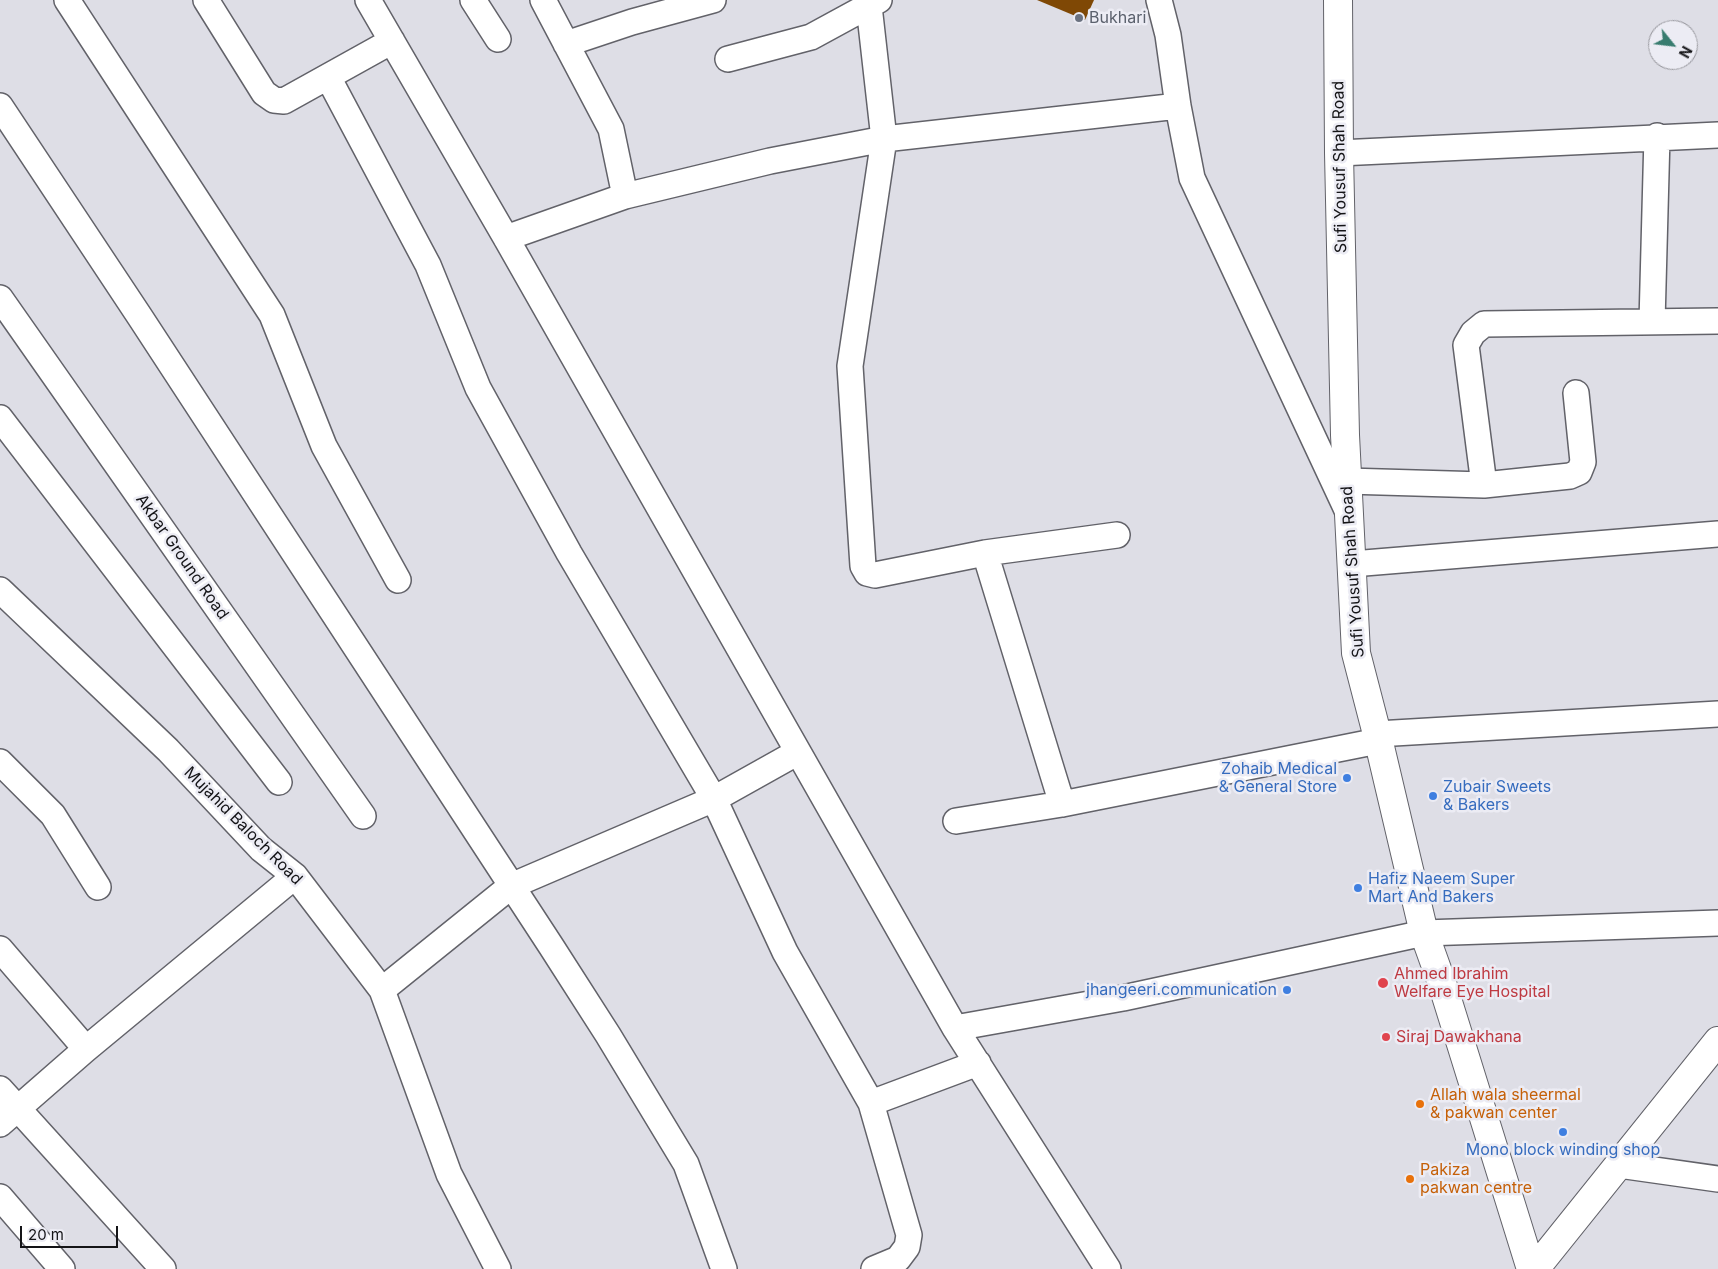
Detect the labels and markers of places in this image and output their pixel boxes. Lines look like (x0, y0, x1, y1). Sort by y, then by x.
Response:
place label: Bukhari (1089, 8, 1146, 28)
marker: Bukhari (1073, 12, 1085, 24)
place label: Zohaib Medical & General Store (1219, 759, 1337, 797)
marker: Zohaib Medical & General Store (1341, 772, 1353, 784)
place label: Zubair Sweets & Bakers (1443, 777, 1551, 815)
marker: Zubair Sweets & Bakers (1427, 790, 1439, 802)
place label: Hafiz Naeem Super Mart And Bakers (1368, 869, 1515, 907)
marker: Hafiz Naeem Super Mart And Bakers (1352, 882, 1364, 894)
place label: Ahmed Ibrahim Welfare Eye Hospital (1394, 964, 1550, 1002)
marker: Ahmed Ibrahim Welfare Eye Hospital (1376, 976, 1390, 990)
place label: jhangeeri.communication (1086, 980, 1277, 1000)
marker: jhangeeri.communication (1281, 984, 1293, 996)
place label: Siraj Dawakhana (1396, 1027, 1522, 1047)
marker: Siraj Dawakhana (1380, 1031, 1392, 1043)
place label: Allah wala sheermal & pakwan center (1430, 1085, 1581, 1123)
marker: Allah wala sheermal & pakwan center (1414, 1098, 1426, 1110)
marker: Mono block winding shop (1557, 1126, 1569, 1138)
place label: Mono block winding shop (1466, 1140, 1660, 1160)
place label: Pakiza pakwan centre (1420, 1160, 1532, 1198)
marker: Pakiza pakwan centre (1404, 1173, 1416, 1185)

